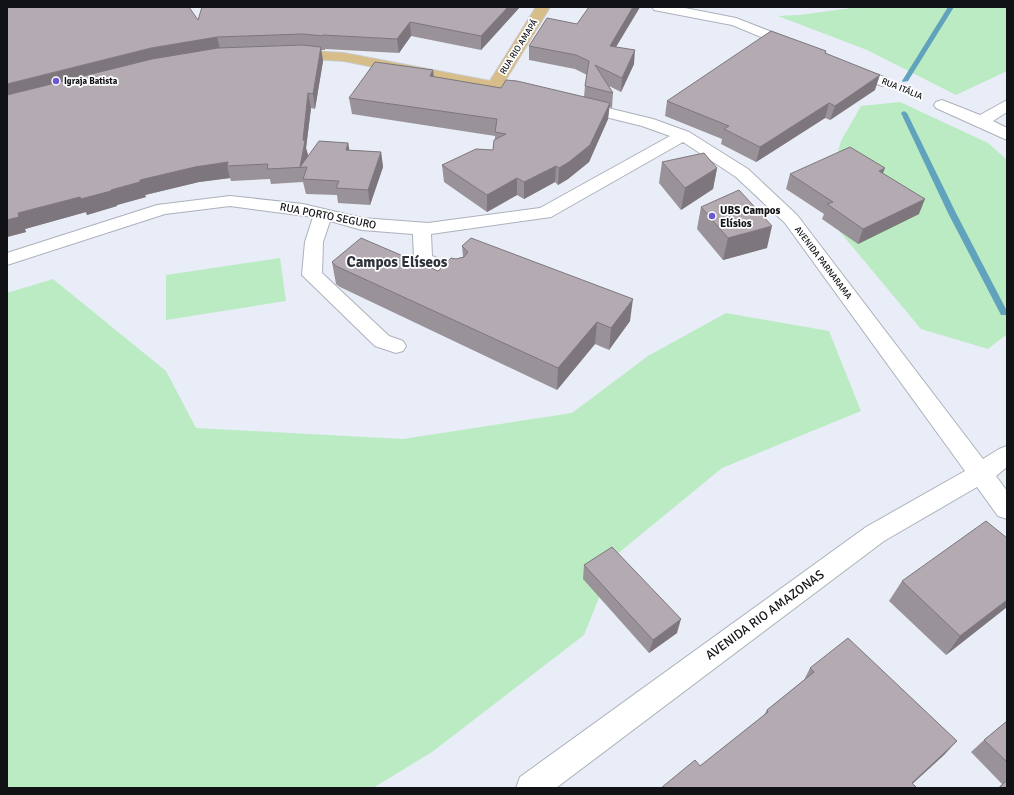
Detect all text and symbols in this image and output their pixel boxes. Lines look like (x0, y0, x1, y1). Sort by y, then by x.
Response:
street label: RUA RIO AMAPÁ (496, 16, 541, 77)
street label: RUA ITÁLIA (880, 74, 925, 102)
marker: Igraja Batista (51, 76, 61, 86)
place label: Igraja Batista (64, 76, 118, 87)
street label: RUA PORTO SEGURO (279, 200, 377, 232)
place label: UBS Campos Elísios (720, 204, 781, 230)
marker: UBS Campos Elísios (707, 211, 717, 221)
street label: AVENIDA PARNARAMA (792, 225, 854, 302)
district label: Campos Elíseos (347, 253, 448, 271)
street label: AVENIDA RIO AMAZONAS (703, 567, 827, 663)

